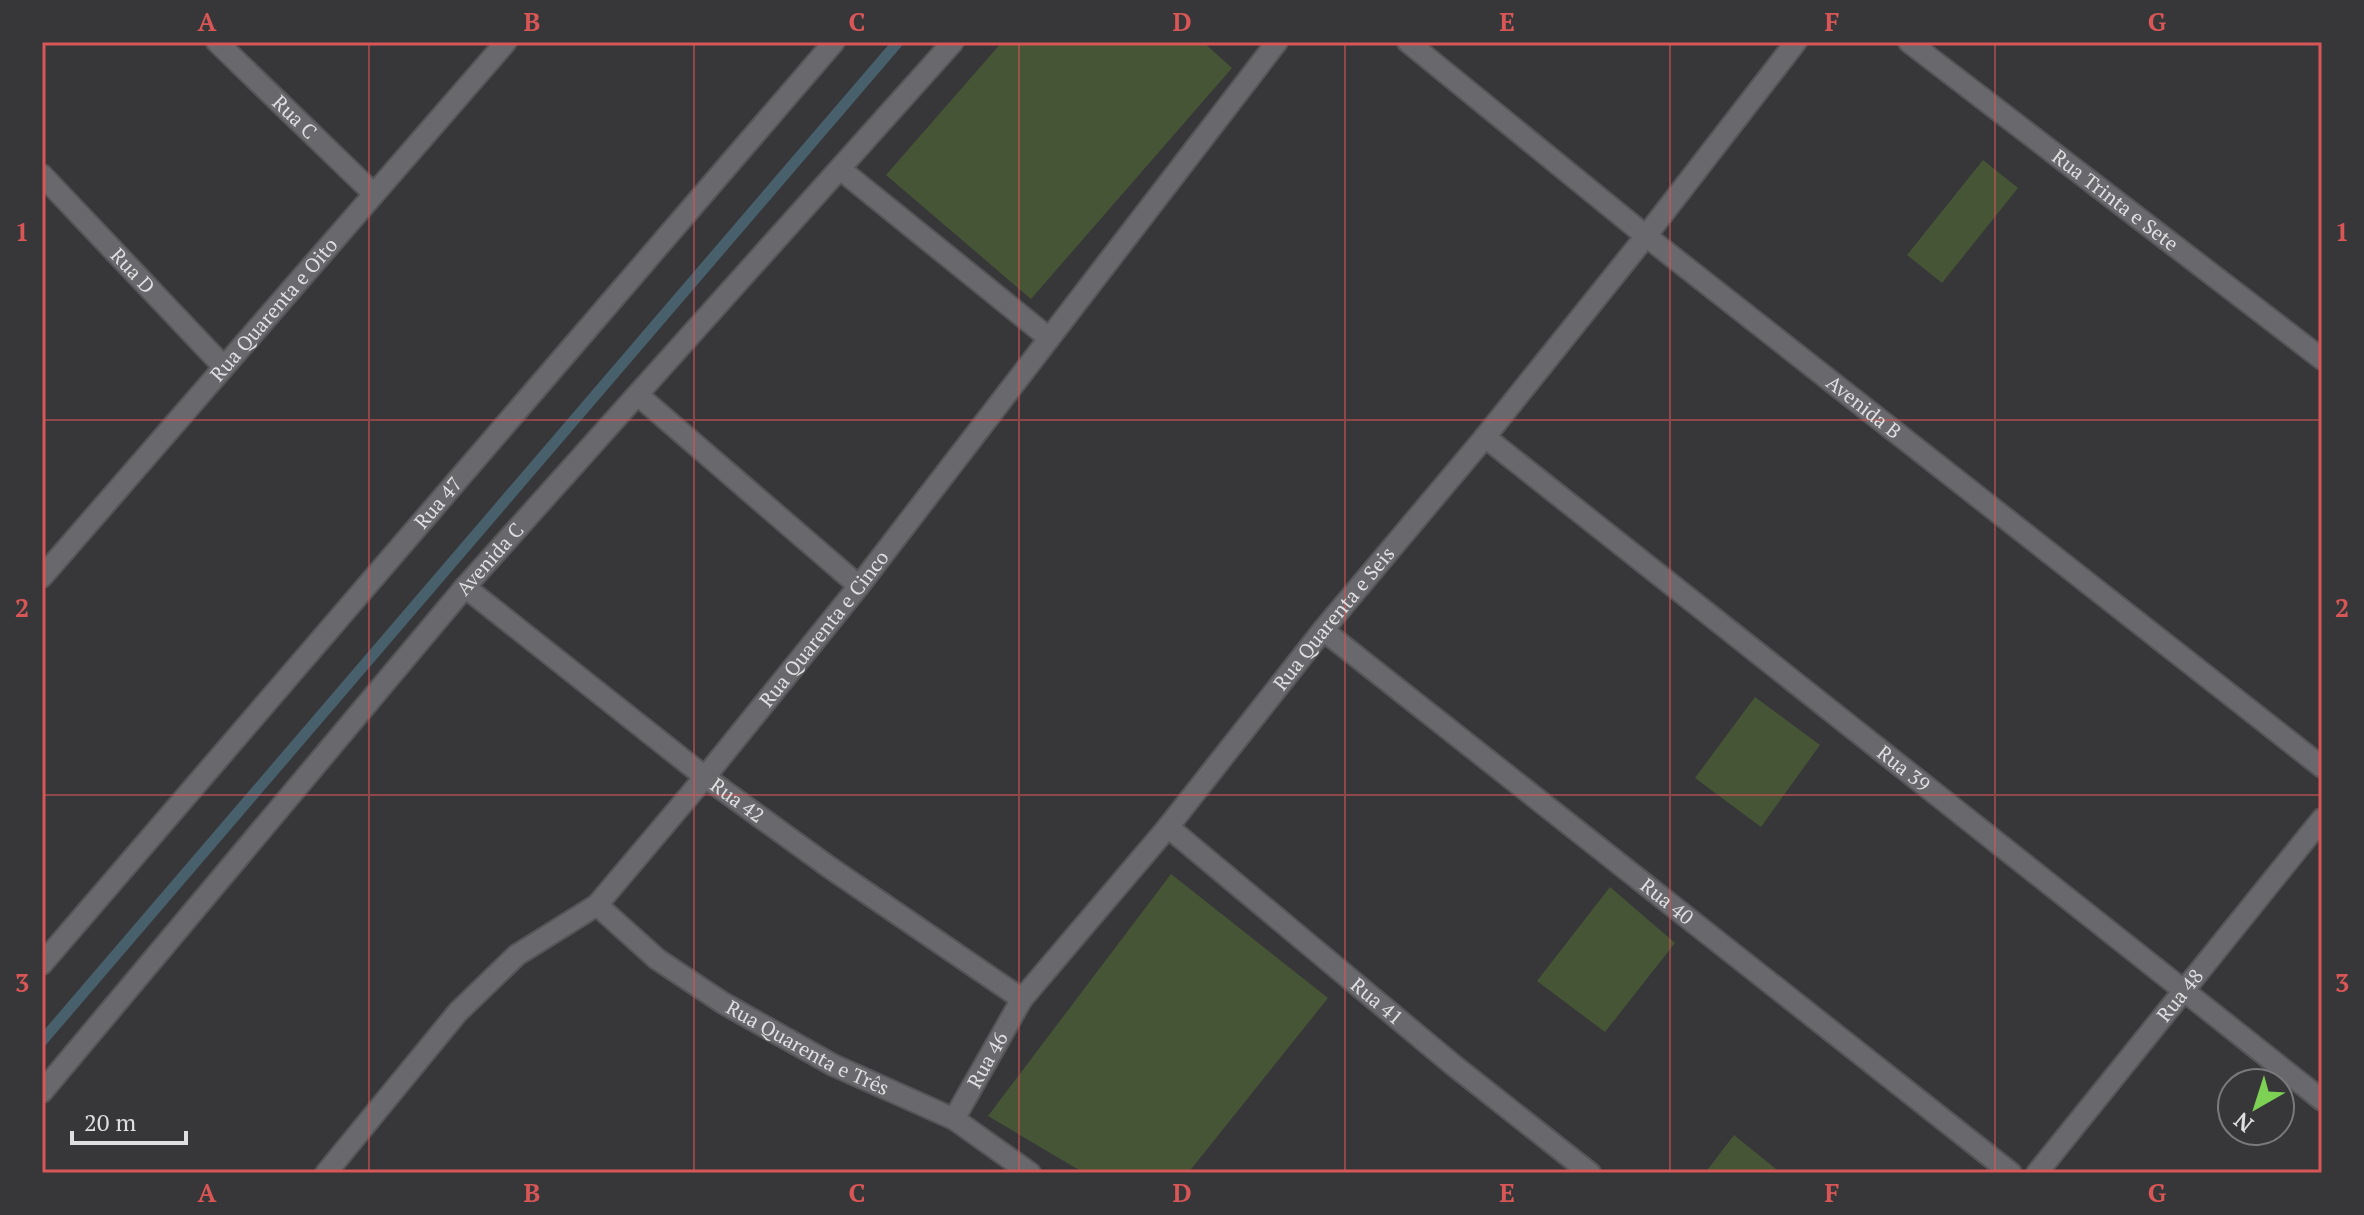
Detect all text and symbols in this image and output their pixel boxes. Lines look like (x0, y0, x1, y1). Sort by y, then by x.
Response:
text: A (198, 4, 217, 38)
text: B (524, 4, 540, 38)
text: C (849, 4, 865, 38)
text: D (1172, 4, 1192, 38)
text: E (1499, 4, 1515, 38)
text: F (1825, 4, 1840, 38)
text: G (2148, 4, 2167, 38)
street label: Rua C (267, 89, 323, 145)
street label: Rua Trinta e Sete (2047, 143, 2184, 257)
text: 1 (15, 214, 29, 248)
text: 1 (2335, 214, 2349, 248)
street label: Rua Quarenta e Oito (204, 232, 343, 387)
street label: Rua D (105, 242, 161, 299)
street label: Avenida B (1821, 369, 1907, 445)
street label: Rua 47 (408, 471, 468, 534)
street label: Avenida C (450, 517, 529, 601)
street label: Rua Quarenta e Seis (1267, 541, 1400, 696)
street label: Rua Quarenta e Cinco (753, 545, 894, 713)
text: 2 (15, 590, 29, 624)
text: 2 (2335, 590, 2349, 624)
street label: Rua 39 (1872, 739, 1936, 798)
street label: Rua 42 (705, 771, 770, 829)
street label: Rua 40 (1635, 872, 1699, 930)
street label: Rua 48 (2150, 963, 2209, 1027)
text: 3 (15, 965, 29, 999)
text: 3 (2335, 965, 2349, 999)
street label: Rua 41 (1345, 971, 1409, 1031)
street label: Rua Quarenta e Três (721, 994, 894, 1101)
street label: Rua 46 (960, 1026, 1014, 1093)
north arrow (2216, 1067, 2296, 1147)
scale bar (72, 1095, 186, 1145)
text: 20 m (84, 1106, 136, 1138)
text: N (2227, 1106, 2259, 1139)
text: A (198, 1175, 217, 1209)
text: B (524, 1175, 540, 1209)
text: C (849, 1175, 865, 1209)
text: D (1172, 1175, 1192, 1209)
text: E (1499, 1175, 1515, 1209)
text: F (1825, 1175, 1840, 1209)
text: G (2148, 1175, 2167, 1209)

